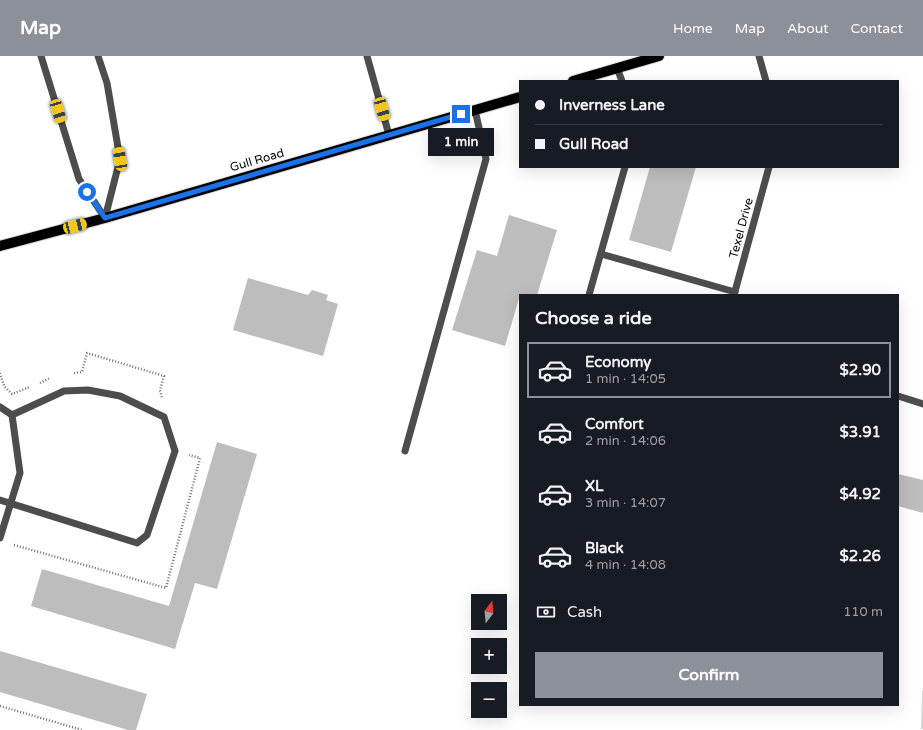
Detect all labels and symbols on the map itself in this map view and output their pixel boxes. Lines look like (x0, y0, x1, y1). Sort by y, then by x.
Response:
car (373, 96, 391, 122)
car (49, 98, 67, 124)
route end (452, 105, 470, 123)
callout: 1 min (428, 128, 494, 156)
car (112, 146, 128, 172)
street label: Gull Road (228, 146, 286, 174)
route start (78, 183, 96, 201)
street label: Texel Drive (726, 196, 756, 260)
car (62, 217, 88, 235)
north arrow (471, 594, 507, 630)

